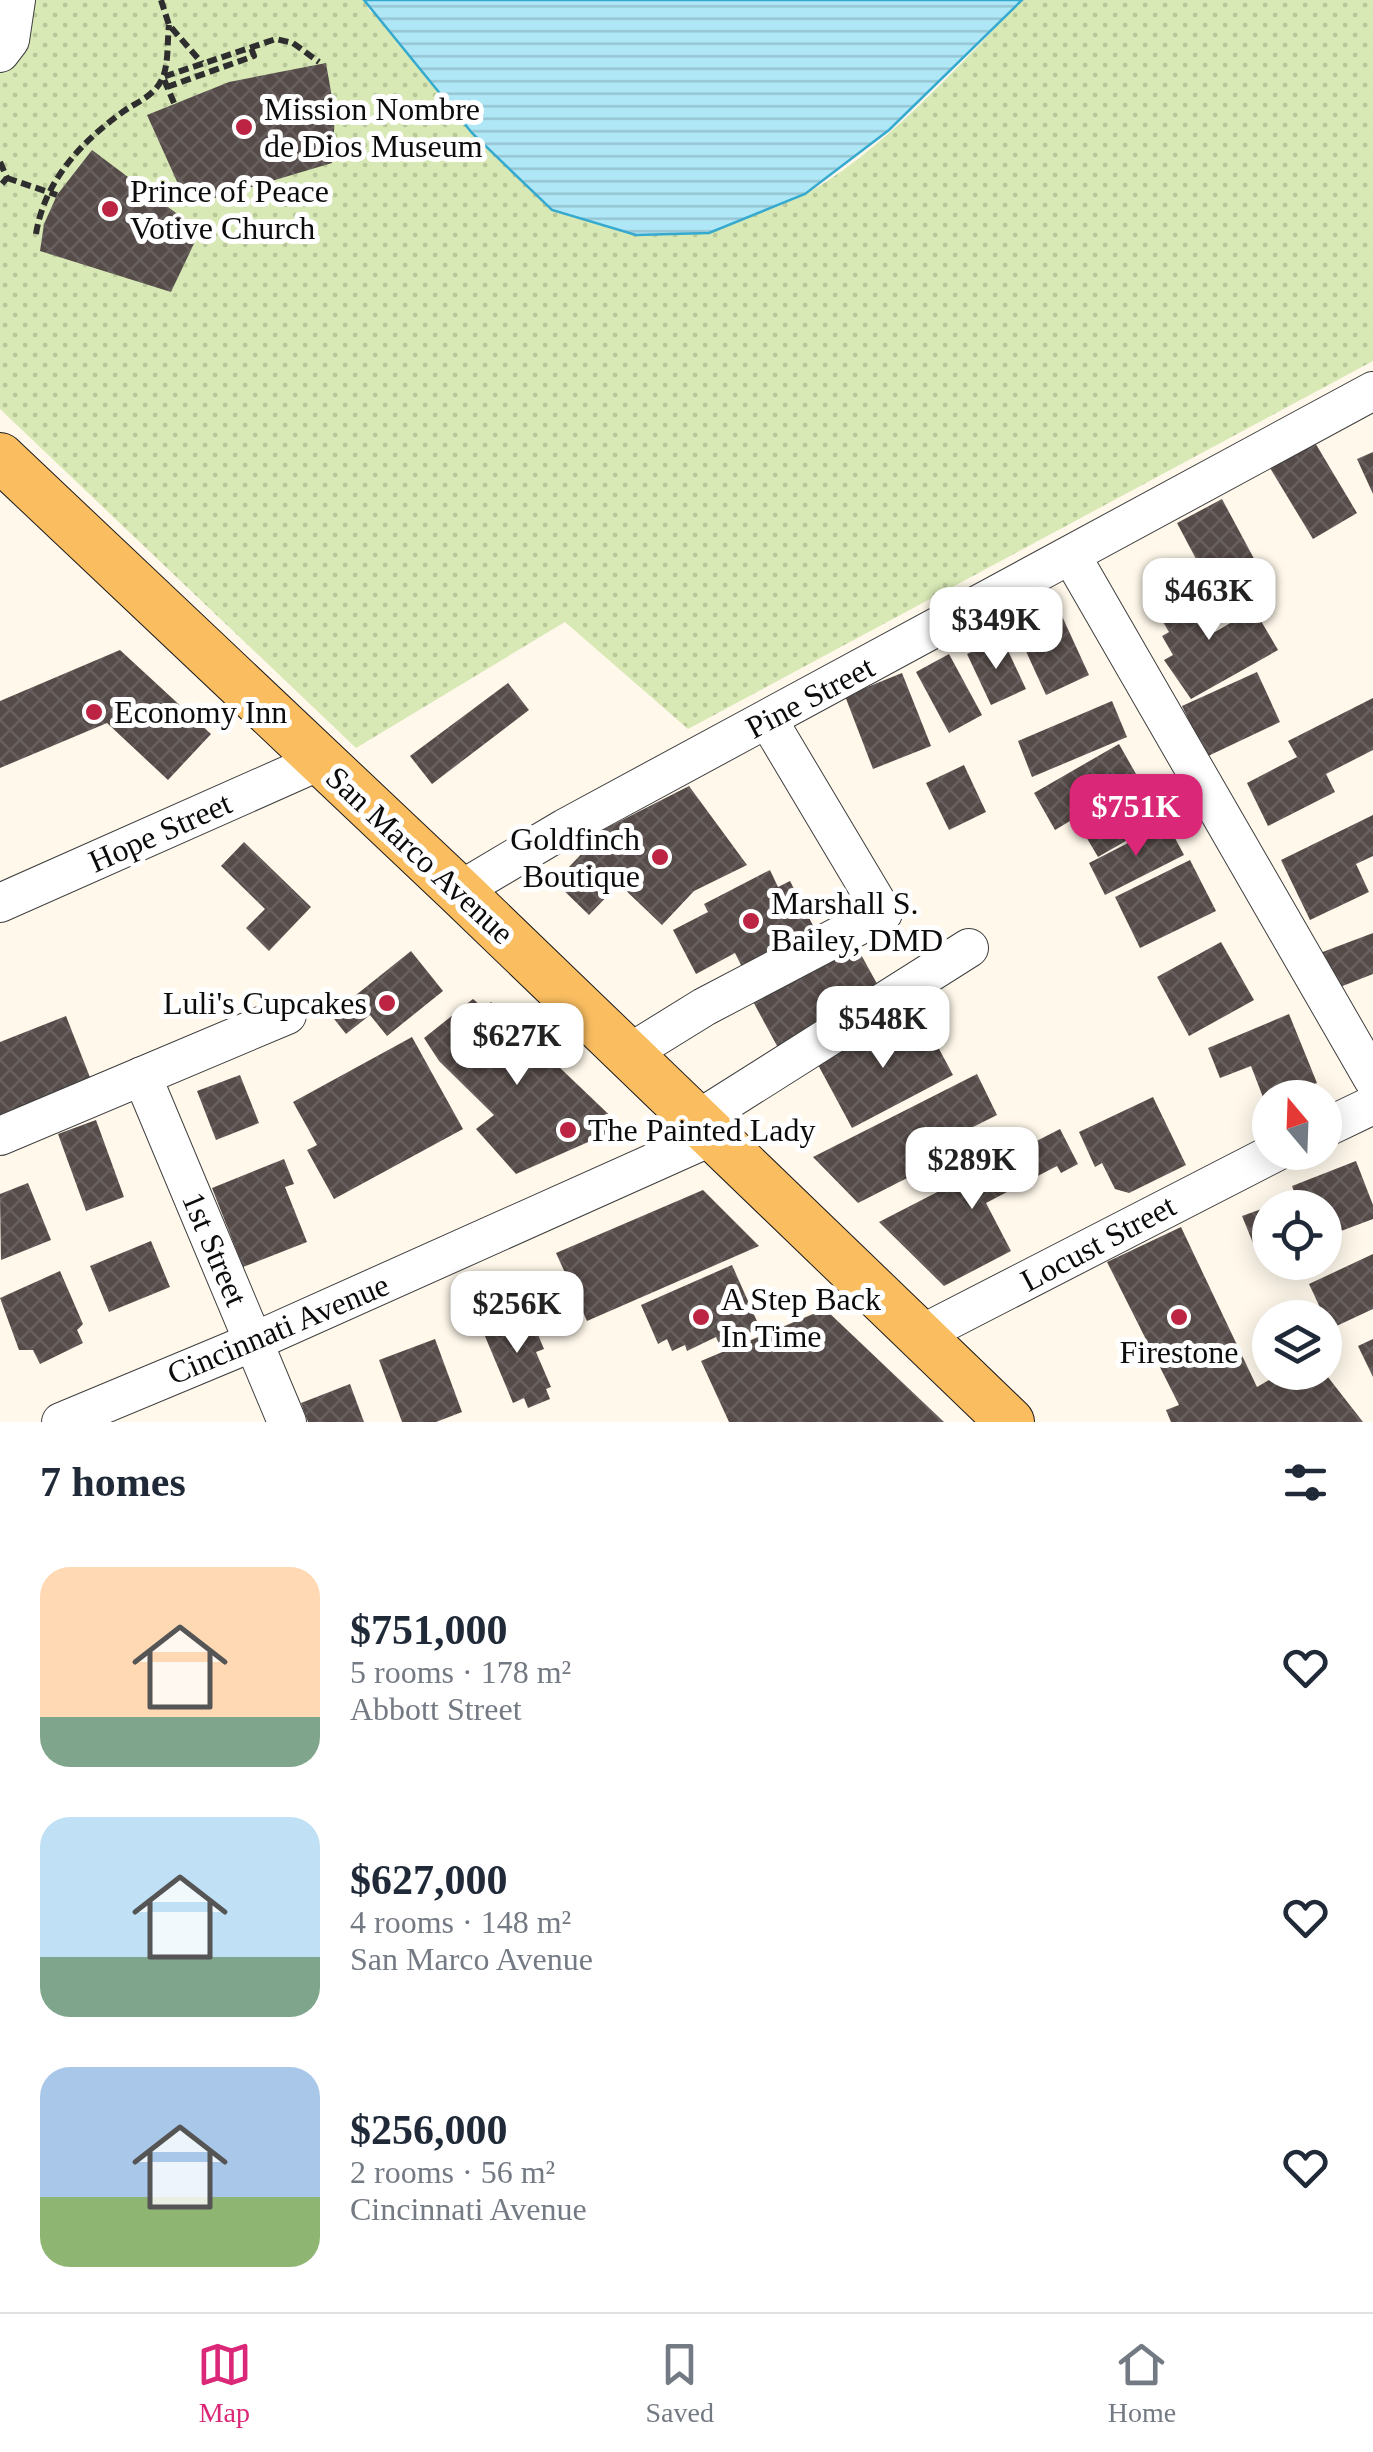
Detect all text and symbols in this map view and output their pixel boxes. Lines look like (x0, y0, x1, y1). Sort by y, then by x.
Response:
place label: Mission Nombre de Dios Museum (264, 91, 483, 164)
marker: Mission Nombre de Dios Museum (233, 116, 255, 138)
place label: Prince of Peace Votive Church (130, 173, 329, 246)
marker: Prince of Peace Votive Church (99, 198, 121, 220)
pin: $463K (1139, 558, 1279, 643)
text: $463K (1165, 572, 1253, 608)
pin: $349K (926, 587, 1066, 672)
text: $349K (952, 601, 1040, 637)
street label: Pine Street (740, 648, 880, 746)
place label: Economy Inn (114, 694, 287, 730)
marker: Economy Inn (83, 701, 105, 723)
street label: San Marco Avenue (319, 759, 521, 951)
pin: $751K (1066, 774, 1206, 859)
street label: Hope Street (83, 785, 237, 879)
text: $751K (1092, 788, 1180, 824)
place label: Goldfinch Boutique (510, 821, 640, 894)
marker: Goldfinch Boutique (649, 846, 671, 868)
place label: Marshall S. Bailey, DMD (771, 885, 943, 958)
marker: Marshall S. Bailey, DMD (740, 910, 762, 932)
place label: Luli's Cupcakes (163, 985, 367, 1021)
pin: $548K (813, 986, 953, 1071)
marker: Luli's Cupcakes (376, 992, 398, 1014)
text: $548K (839, 1000, 927, 1036)
pin: $627K (447, 1003, 587, 1088)
text: $627K (473, 1017, 561, 1053)
north arrow (1252, 1080, 1342, 1170)
map controls (1252, 1080, 1342, 1390)
place label: The Painted Lady (588, 1112, 815, 1148)
marker: The Painted Lady (557, 1119, 579, 1141)
pin: $289K (902, 1127, 1042, 1212)
text: $289K (928, 1141, 1016, 1177)
street label: 1st Street (175, 1187, 255, 1311)
street label: Locust Street (1015, 1187, 1181, 1299)
button: locate (1252, 1190, 1342, 1280)
street label: Cincinnati Avenue (162, 1266, 394, 1392)
pin: $256K (447, 1271, 587, 1356)
place label: A Step Back In Time (721, 1281, 881, 1354)
text: $256K (473, 1285, 561, 1321)
button: layers (1252, 1300, 1342, 1390)
marker: A Step Back In Time (690, 1306, 712, 1328)
marker: Firestone (1168, 1306, 1190, 1328)
place label: Firestone (1119, 1334, 1239, 1370)
icon: filters (1278, 1455, 1333, 1510)
text: 7 homes (40, 1459, 186, 1505)
icon: home (120, 1607, 240, 1727)
text: $751,000 (350, 1607, 508, 1653)
icon: heart (1278, 1640, 1333, 1695)
text: 5 rooms · 178 m² (350, 1654, 571, 1690)
text: Abbott Street (350, 1691, 522, 1727)
icon: home (120, 1857, 240, 1977)
text: $627,000 (350, 1857, 508, 1903)
icon: heart (1278, 1890, 1333, 1945)
text: 4 rooms · 148 m² (350, 1904, 571, 1940)
text: San Marco Avenue (350, 1941, 593, 1977)
icon: home (120, 2107, 240, 2227)
text: $256,000 (350, 2107, 508, 2153)
icon: heart (1278, 2140, 1333, 2195)
text: 2 rooms · 56 m² (350, 2154, 555, 2190)
text: Cincinnati Avenue (350, 2191, 587, 2227)
tab: Map (197, 2337, 252, 2429)
tab: Saved (646, 2337, 714, 2429)
tab: Home (1108, 2337, 1176, 2429)

